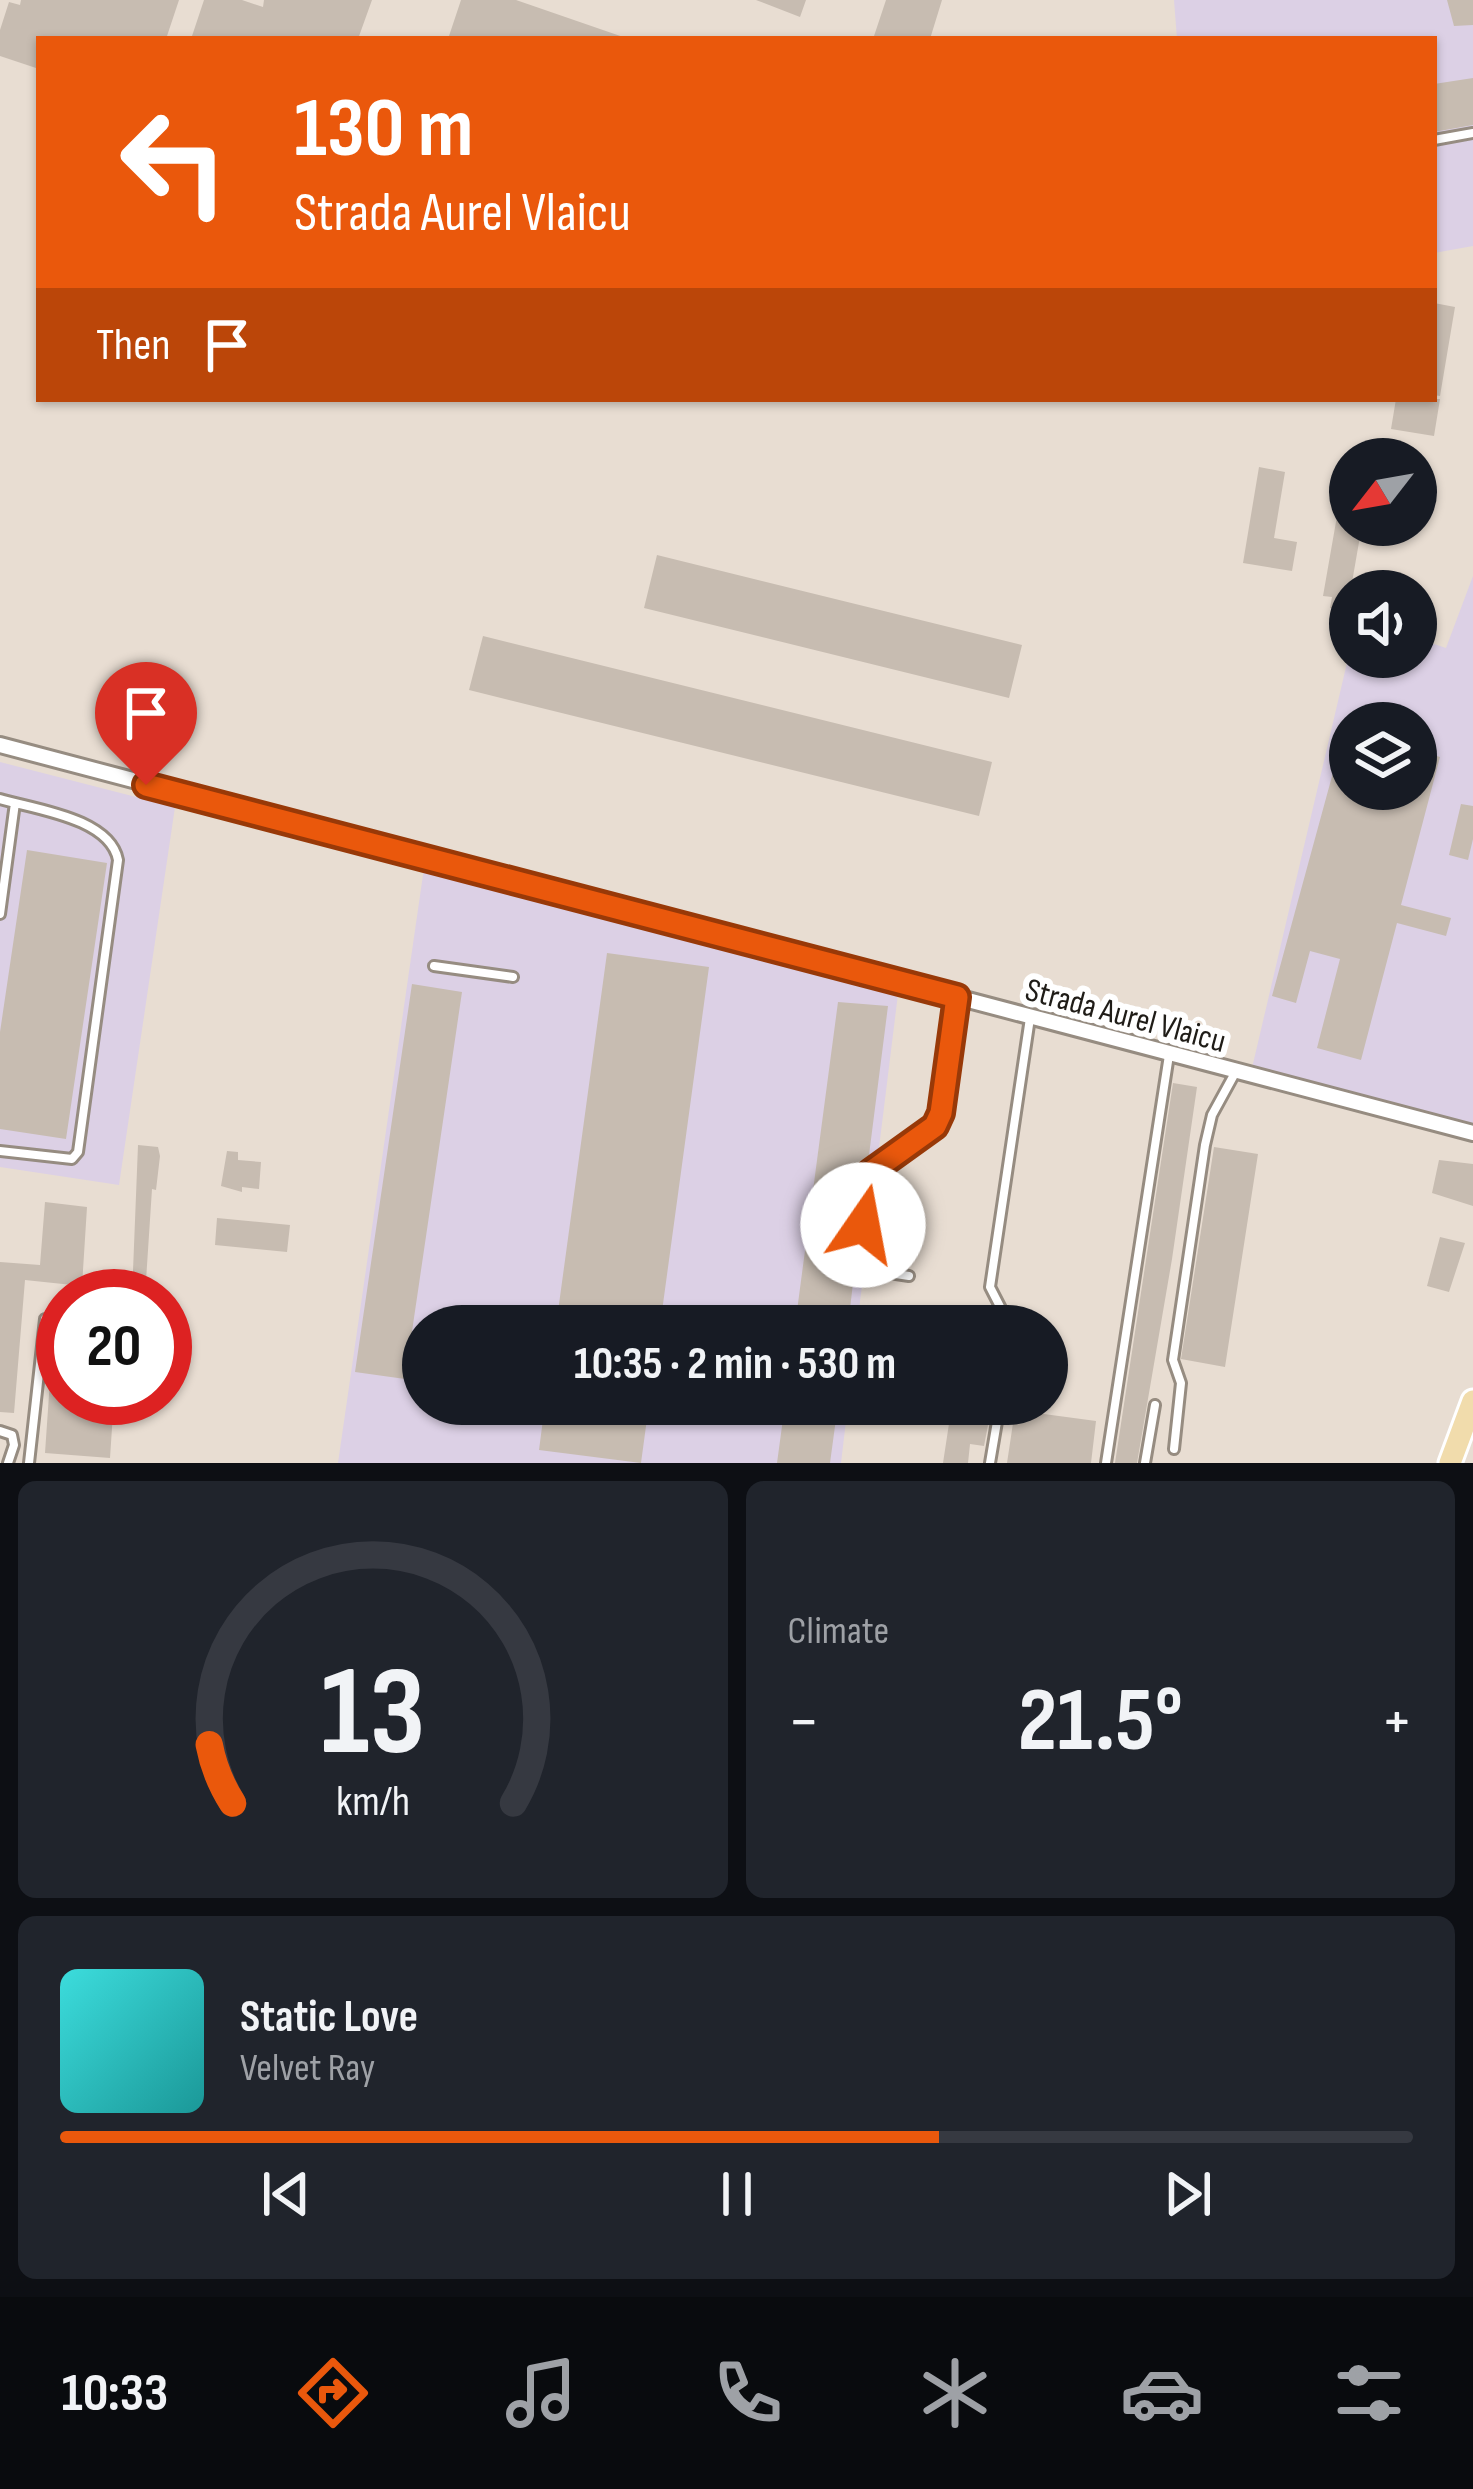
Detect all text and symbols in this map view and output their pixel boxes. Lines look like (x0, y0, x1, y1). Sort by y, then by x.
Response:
text: 130 m (294, 79, 473, 180)
icon: left (96, 84, 252, 240)
text: Strada Aurel Vlaicu (294, 181, 631, 246)
icon: arrive (194, 312, 260, 378)
text: Then (96, 318, 170, 373)
north arrow (1329, 438, 1437, 546)
map controls (1329, 438, 1437, 810)
button: sound (1329, 570, 1437, 678)
pin (95, 662, 197, 785)
icon: arrive (113, 680, 179, 746)
button: layers (1329, 702, 1437, 810)
street label: Strada Aurel Vlaicu (1021, 970, 1230, 1062)
position arrow (800, 1162, 926, 1288)
speed limit sign: 20 (36, 1269, 192, 1425)
text: 10:35 · 2 min · 530 m (574, 1337, 896, 1392)
text: Climate (788, 1608, 889, 1655)
text: 13 (320, 1640, 425, 1789)
text: 21.5° (1018, 1668, 1183, 1776)
text: − (788, 1683, 820, 1762)
text: + (1381, 1683, 1413, 1762)
text: km/h (336, 1775, 410, 1827)
text: Static Love (240, 1990, 418, 2045)
text: Velvet Ray (240, 2045, 375, 2092)
icon: previous (253, 2161, 319, 2227)
icon: pause (704, 2161, 770, 2227)
icon: next (1155, 2161, 1221, 2227)
icon: directions (291, 2351, 375, 2435)
icon: music (499, 2351, 583, 2435)
icon: phone (706, 2351, 790, 2435)
icon: climate (913, 2351, 997, 2435)
icon: car (1120, 2351, 1204, 2435)
icon: filters (1327, 2351, 1411, 2435)
text: 10:33 (62, 2361, 168, 2426)

